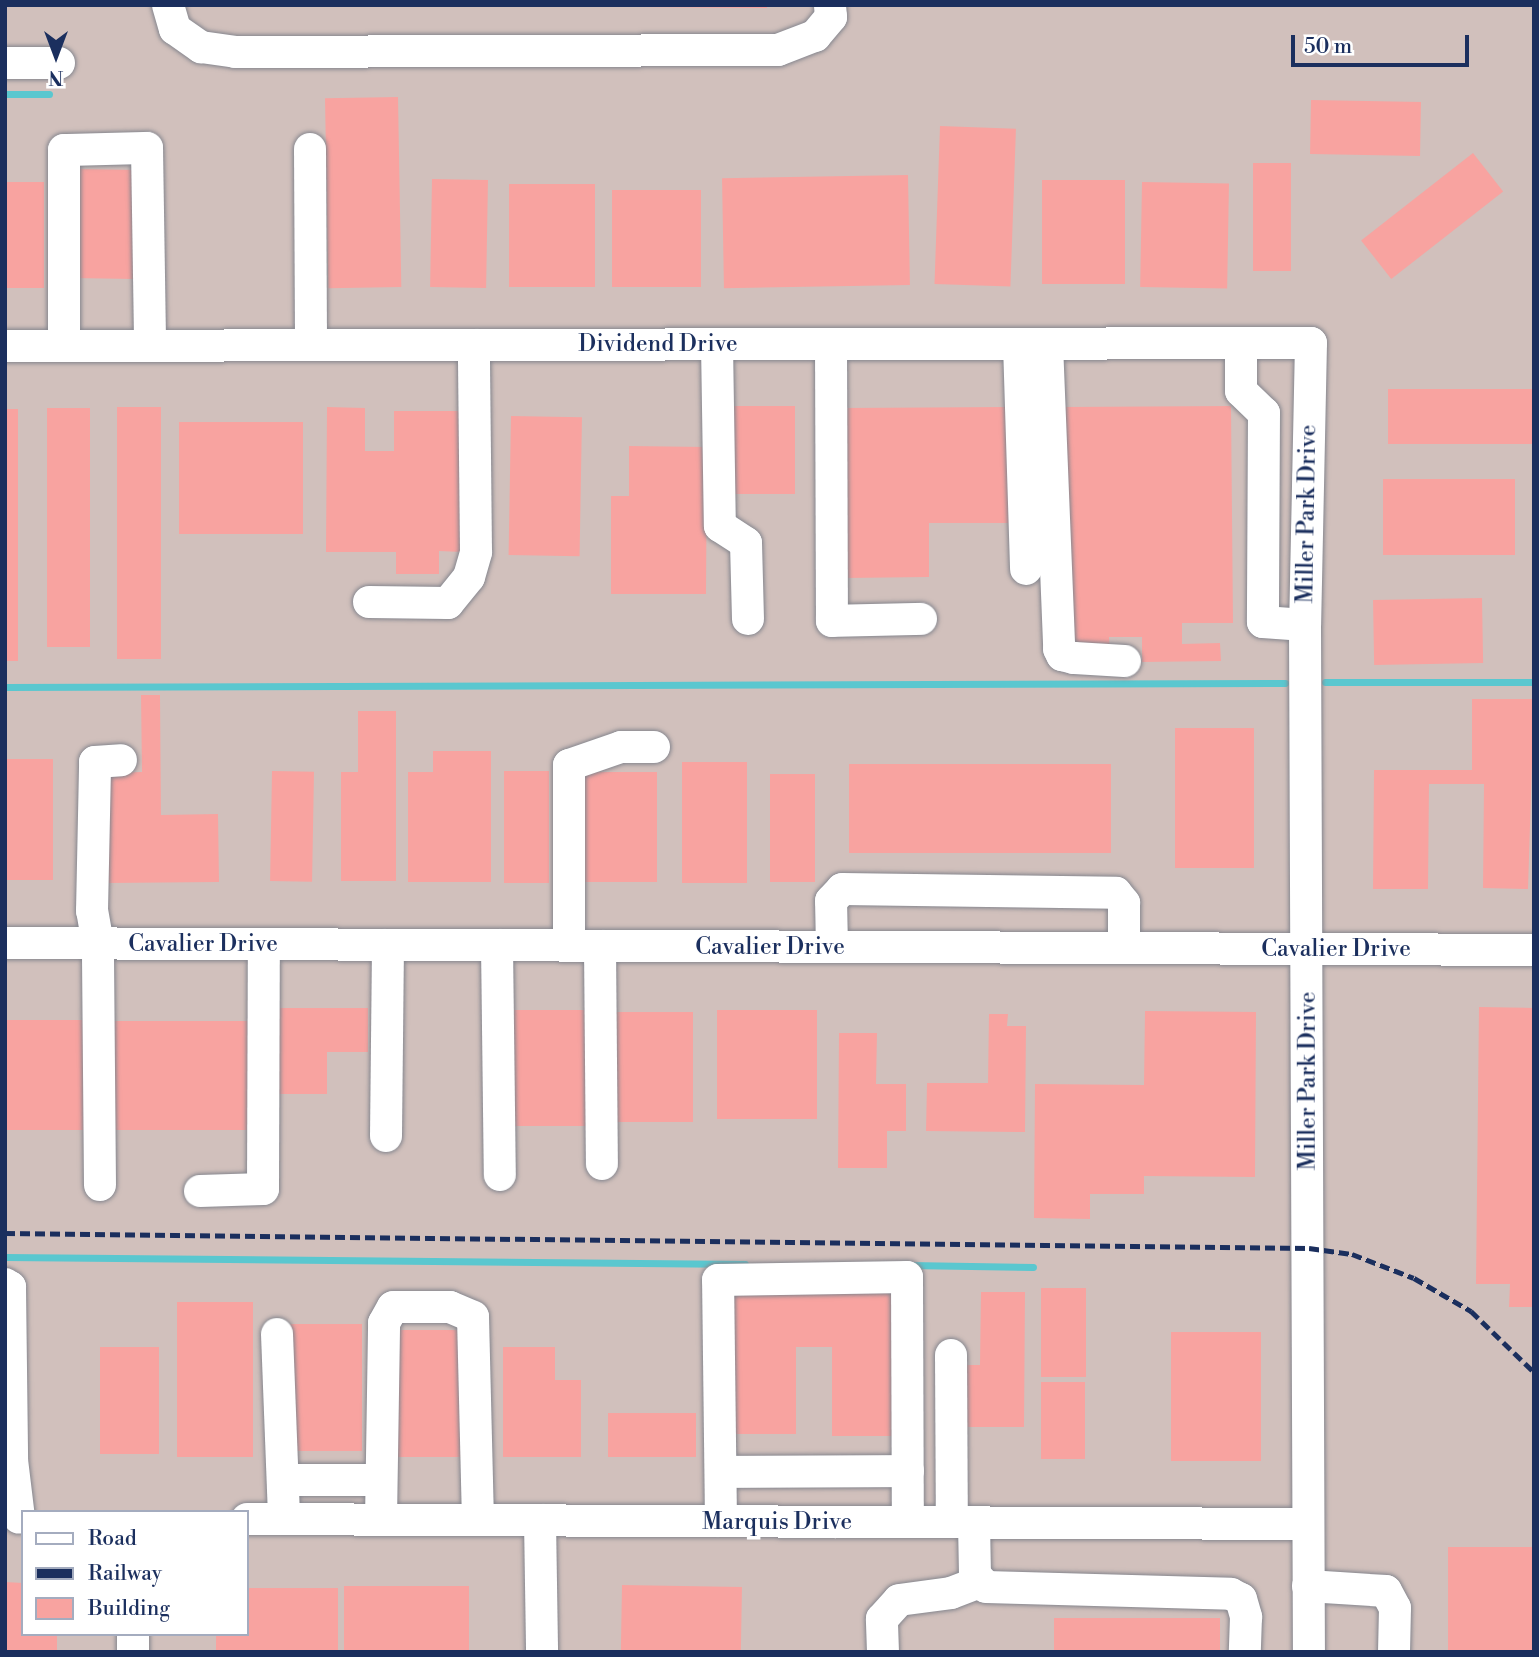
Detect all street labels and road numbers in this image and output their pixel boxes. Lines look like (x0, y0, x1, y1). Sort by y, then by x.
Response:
street label: Dividend Drive (578, 330, 738, 358)
street label: Miller Park Drive (1292, 424, 1322, 604)
street label: Cavalier Drive (128, 930, 278, 958)
street label: Cavalier Drive (695, 933, 845, 961)
street label: Cavalier Drive (1261, 935, 1411, 963)
street label: Miller Park Drive (1294, 992, 1322, 1170)
street label: Marquis Drive (702, 1508, 852, 1536)

